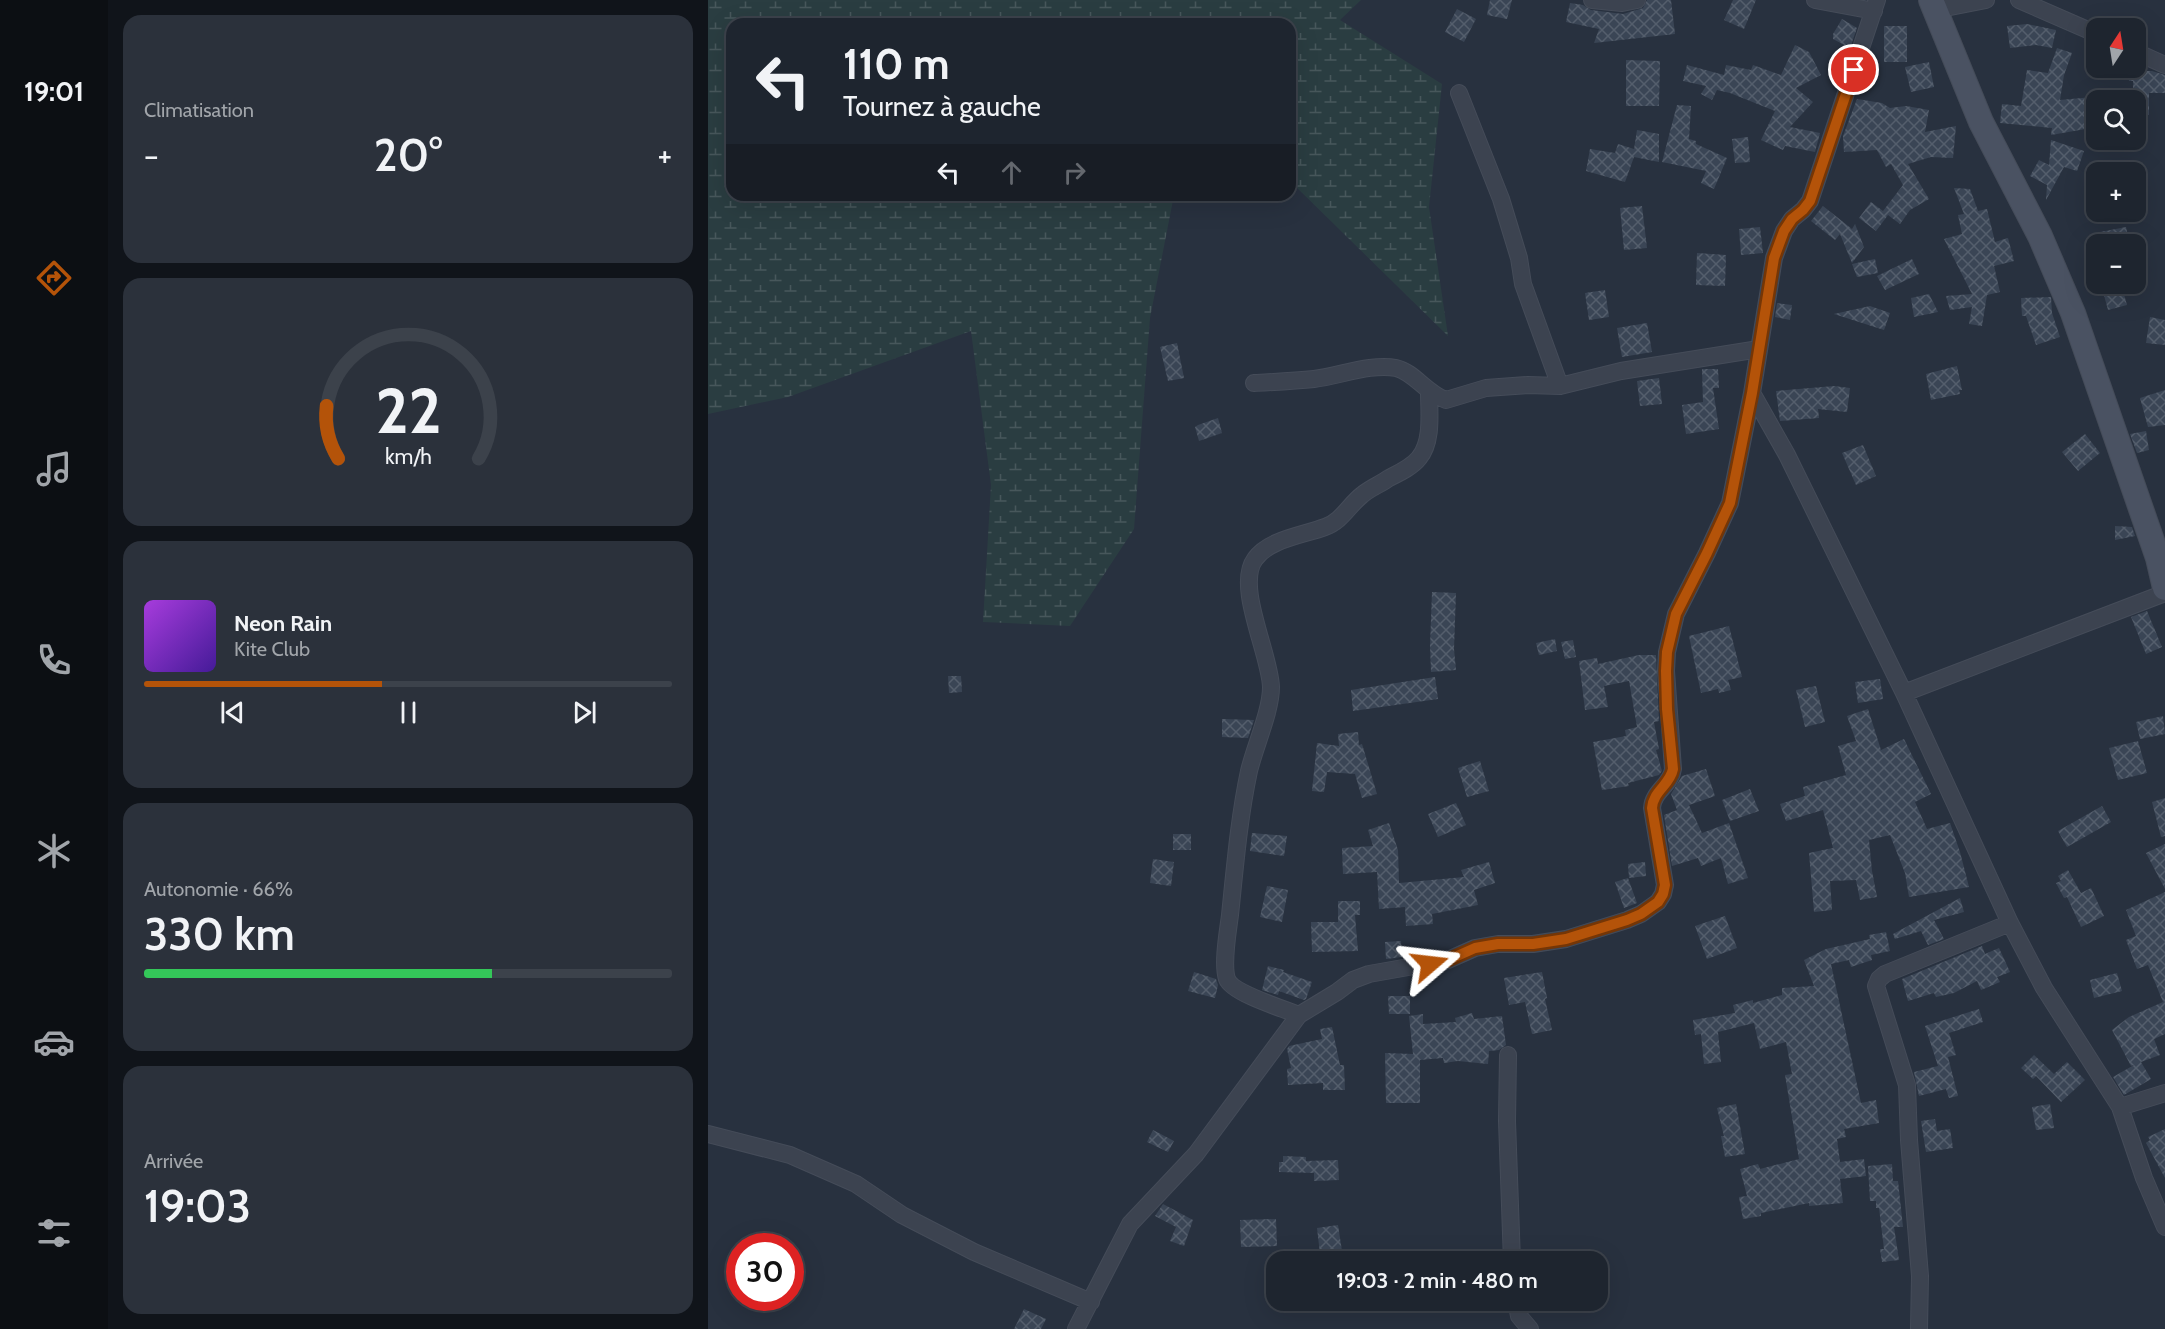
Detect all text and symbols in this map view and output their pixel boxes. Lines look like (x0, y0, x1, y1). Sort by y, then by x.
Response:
north arrow (2086, 18, 2146, 78)
map controls (2086, 18, 2146, 294)
text: 110 m (843, 38, 950, 90)
icon: left (744, 42, 822, 120)
pin (1828, 44, 1879, 95)
icon: arrive (1837, 53, 1870, 86)
text: 19:01 (24, 75, 84, 108)
text: Tournez à gauche (843, 90, 1041, 123)
button: search (2086, 90, 2146, 150)
text: Climatisation (144, 98, 254, 122)
text: 20° (374, 128, 442, 182)
text: − (144, 135, 159, 175)
text: + (657, 135, 672, 175)
icon: left (932, 156, 965, 189)
icon: ahead (995, 156, 1028, 189)
icon: right (1058, 156, 1091, 189)
button: + (2086, 162, 2146, 222)
button: − (2086, 234, 2146, 294)
icon: directions (33, 257, 75, 299)
text: 22 (375, 373, 441, 449)
text: km/h (385, 443, 431, 469)
icon: music (33, 448, 75, 490)
text: Neon Rain (234, 610, 332, 637)
text: Kite Club (234, 637, 310, 661)
icon: phone (33, 639, 75, 681)
icon: previous (216, 696, 249, 729)
icon: pause (392, 696, 425, 729)
icon: next (568, 696, 601, 729)
icon: climate (33, 830, 75, 872)
text: Autonomie · 66% (144, 877, 293, 901)
text: 330 km (144, 907, 295, 961)
position arrow (1398, 932, 1462, 996)
icon: car (33, 1021, 75, 1063)
text: Arrivée (144, 1149, 203, 1173)
text: 19:03 (144, 1179, 251, 1233)
icon: filters (33, 1212, 75, 1254)
speed limit sign: 30 (726, 1233, 804, 1311)
text: 19:03 · 2 min · 480 m (1336, 1267, 1538, 1294)

